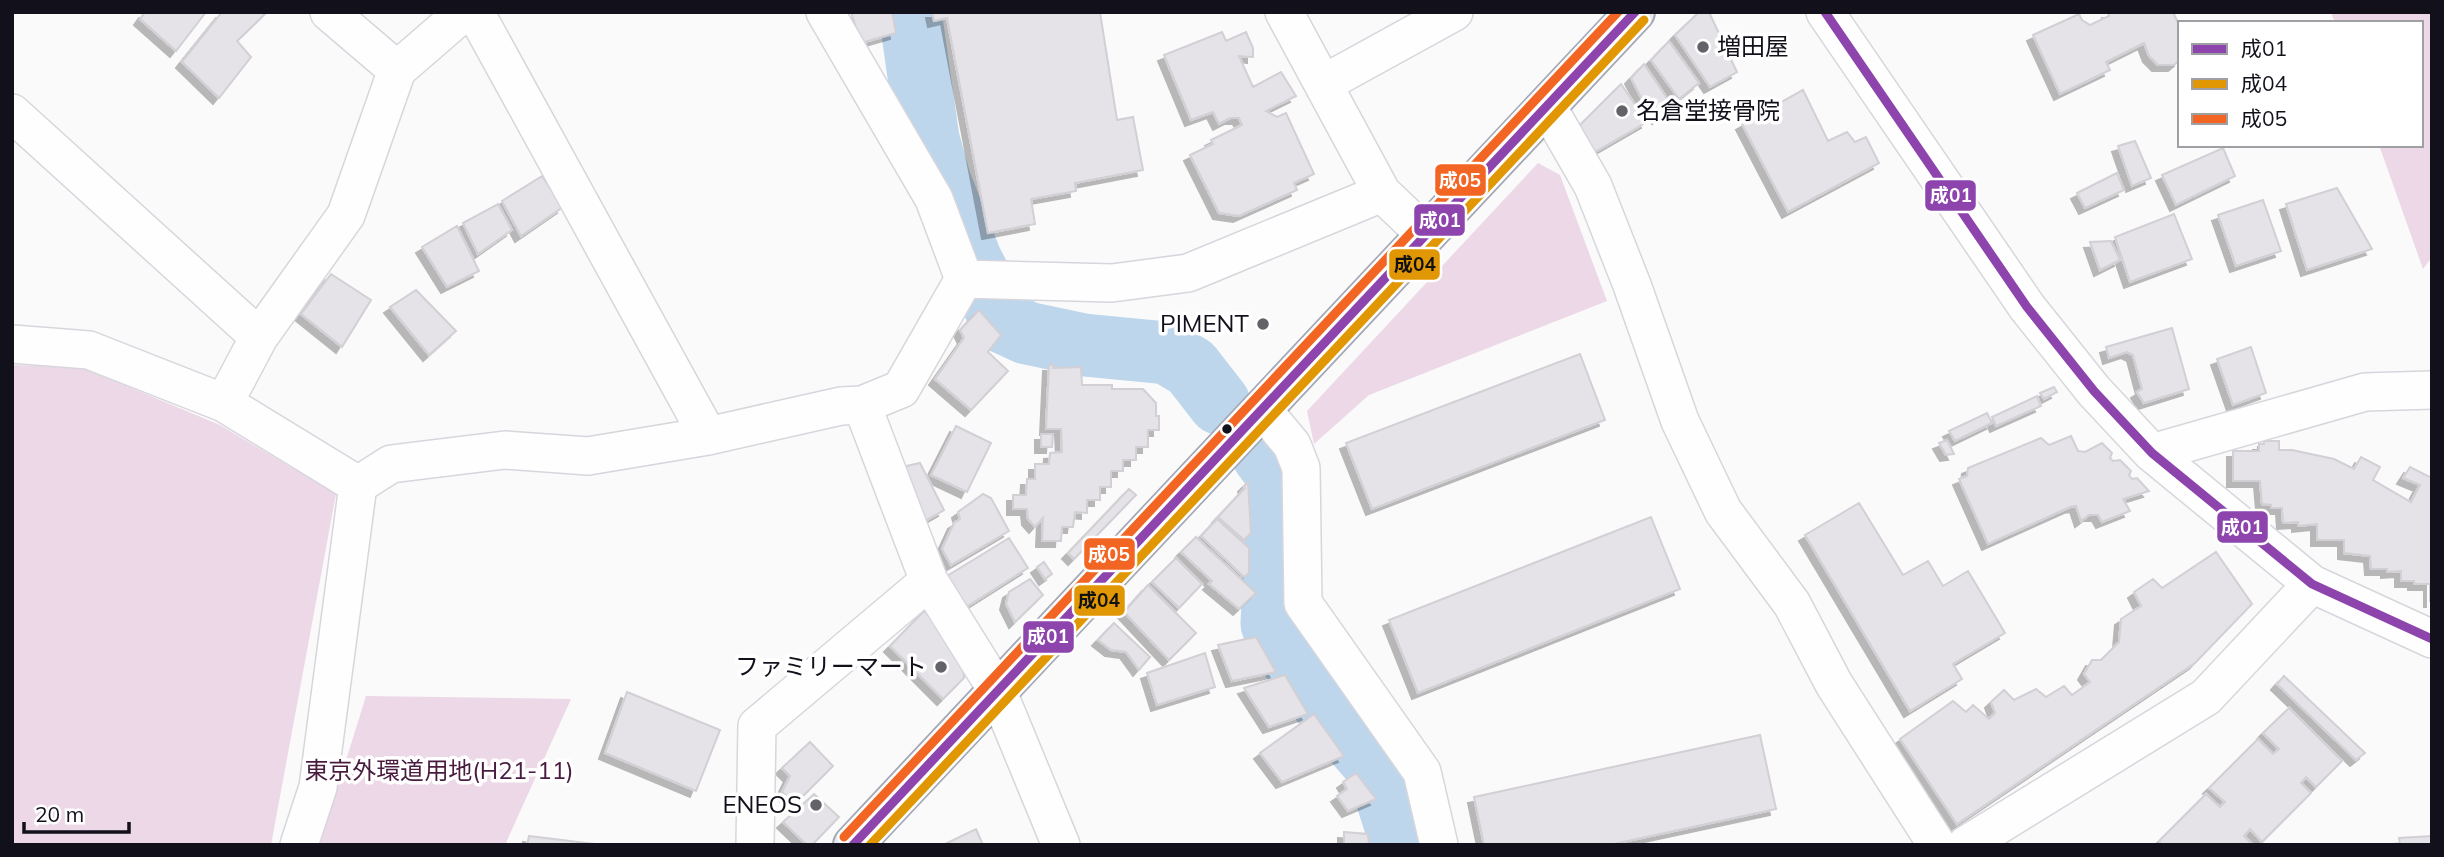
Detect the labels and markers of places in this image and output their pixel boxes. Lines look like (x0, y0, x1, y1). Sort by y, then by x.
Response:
place label: 増田屋 (1717, 31, 1789, 61)
marker: 増田屋 (1695, 39, 1711, 55)
place label: 名倉堂接骨院 (1636, 95, 1780, 125)
marker: 名倉堂接骨院 (1614, 103, 1630, 119)
place label: PIMENT (1160, 308, 1250, 338)
marker: PIMENT (1255, 316, 1271, 332)
unlabelled marker (1220, 422, 1234, 436)
place label: ファミリーマート (735, 651, 927, 681)
marker: ファミリーマート (933, 659, 949, 675)
place label: ENEOS (722, 789, 802, 819)
marker: ENEOS (808, 797, 824, 813)

